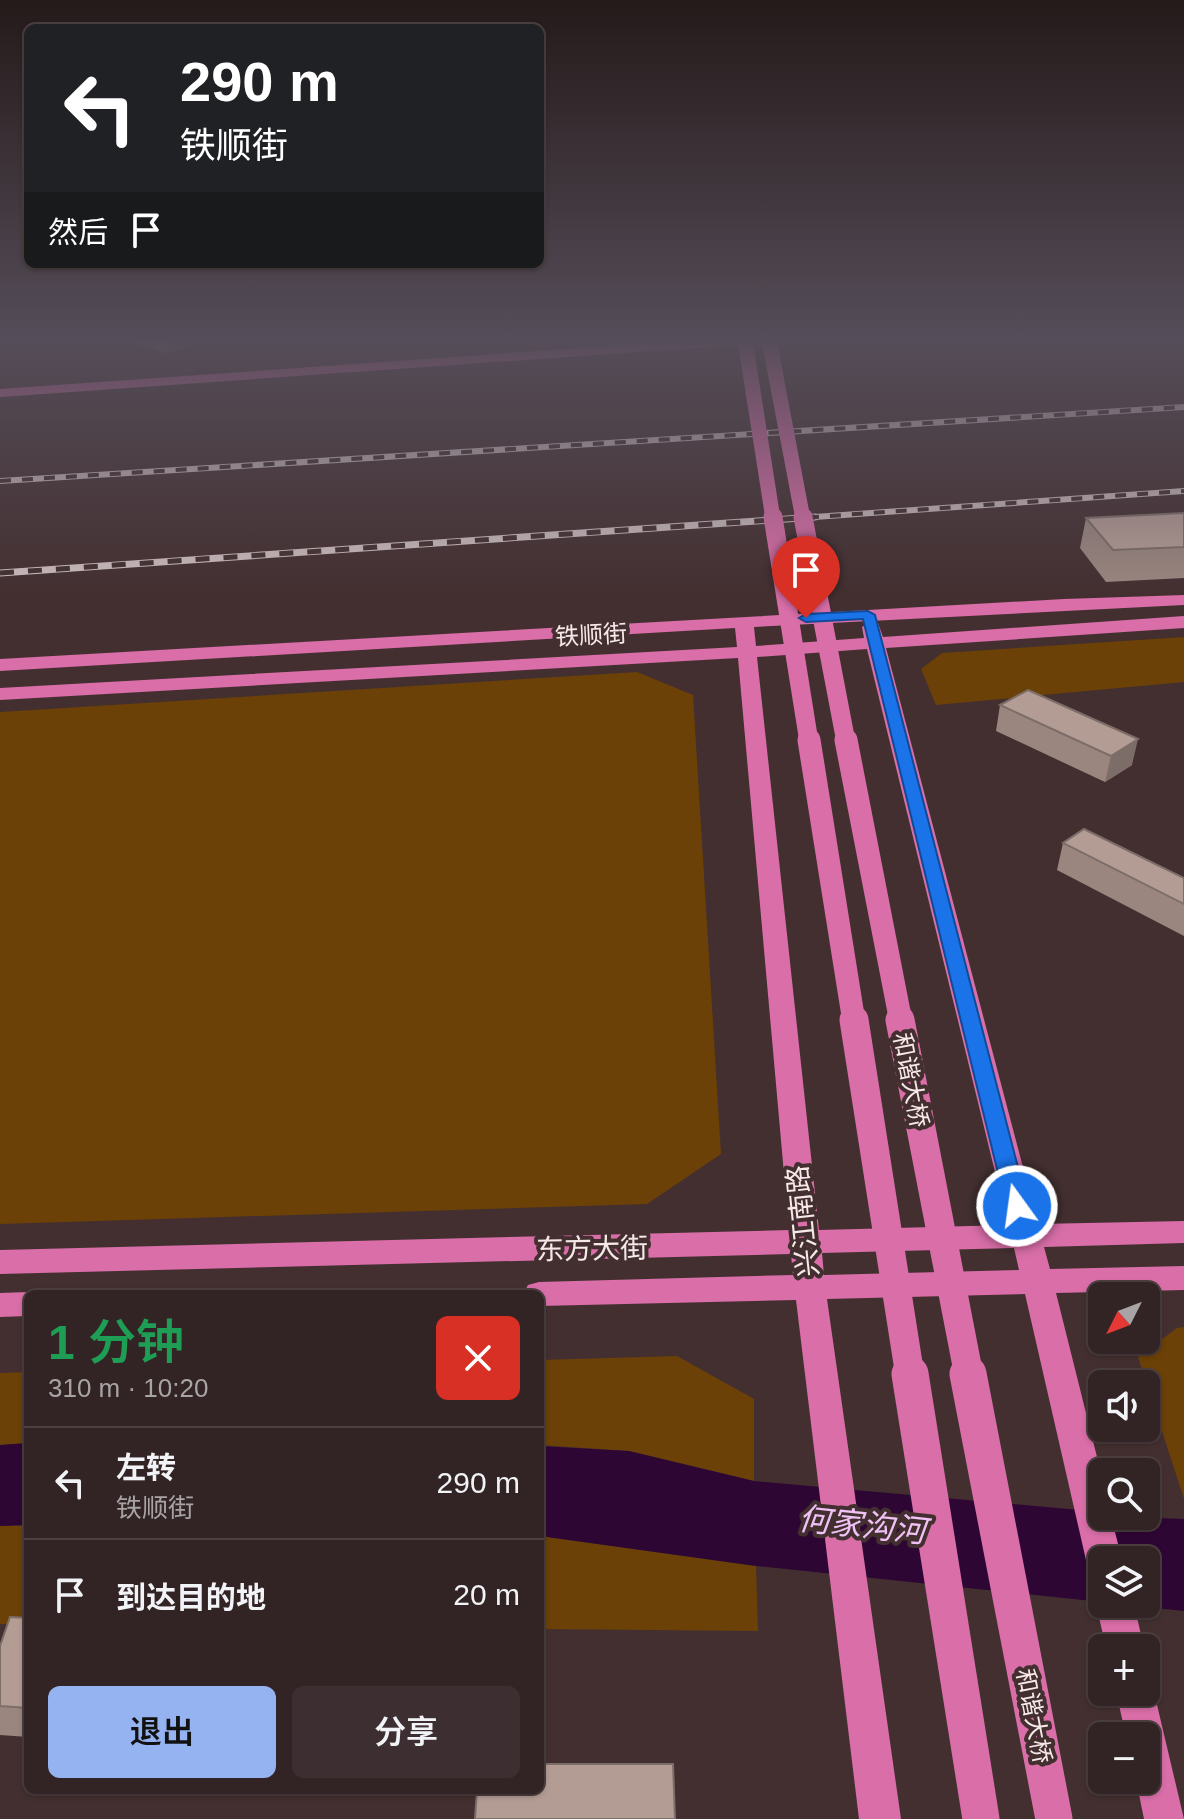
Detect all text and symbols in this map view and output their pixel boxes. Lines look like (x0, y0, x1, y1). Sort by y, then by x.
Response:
text: 290 m (180, 50, 339, 113)
icon: left (48, 56, 152, 160)
text: 铁顺街 (180, 125, 288, 166)
icon: arrive (124, 208, 168, 252)
text: 然后 (48, 216, 108, 249)
pin (772, 536, 840, 618)
icon: arrive (784, 548, 828, 592)
street label: 铁顺街 (554, 620, 628, 650)
street label: 和谐大桥 (889, 1030, 933, 1130)
street label: 兴江南路 (782, 1164, 824, 1278)
position arrow (975, 1164, 1059, 1248)
street label: 东方大街 (536, 1233, 648, 1265)
north arrow (1088, 1282, 1160, 1354)
map controls (1088, 1282, 1160, 1794)
text: 1 分钟 (48, 1316, 184, 1369)
button: close (436, 1316, 520, 1400)
button: sound (1088, 1370, 1160, 1442)
text: 310 m · 10:20 (48, 1373, 208, 1403)
text: 左转 (116, 1451, 176, 1484)
button: search (1088, 1458, 1160, 1530)
icon: left (48, 1461, 92, 1505)
text: 290 m (437, 1466, 520, 1499)
text: 铁顺街 (116, 1493, 194, 1523)
water label: 何家沟河 (796, 1500, 933, 1550)
button: layers (1088, 1546, 1160, 1618)
icon: arrive (48, 1573, 92, 1617)
text: 20 m (453, 1578, 520, 1611)
text: 到达目的地 (116, 1581, 266, 1614)
button: + (1088, 1634, 1160, 1706)
street label: 和谐大桥 (1012, 1666, 1056, 1766)
button: 退出 (48, 1686, 276, 1778)
button: 分享 (292, 1686, 520, 1778)
button: − (1088, 1722, 1160, 1794)

